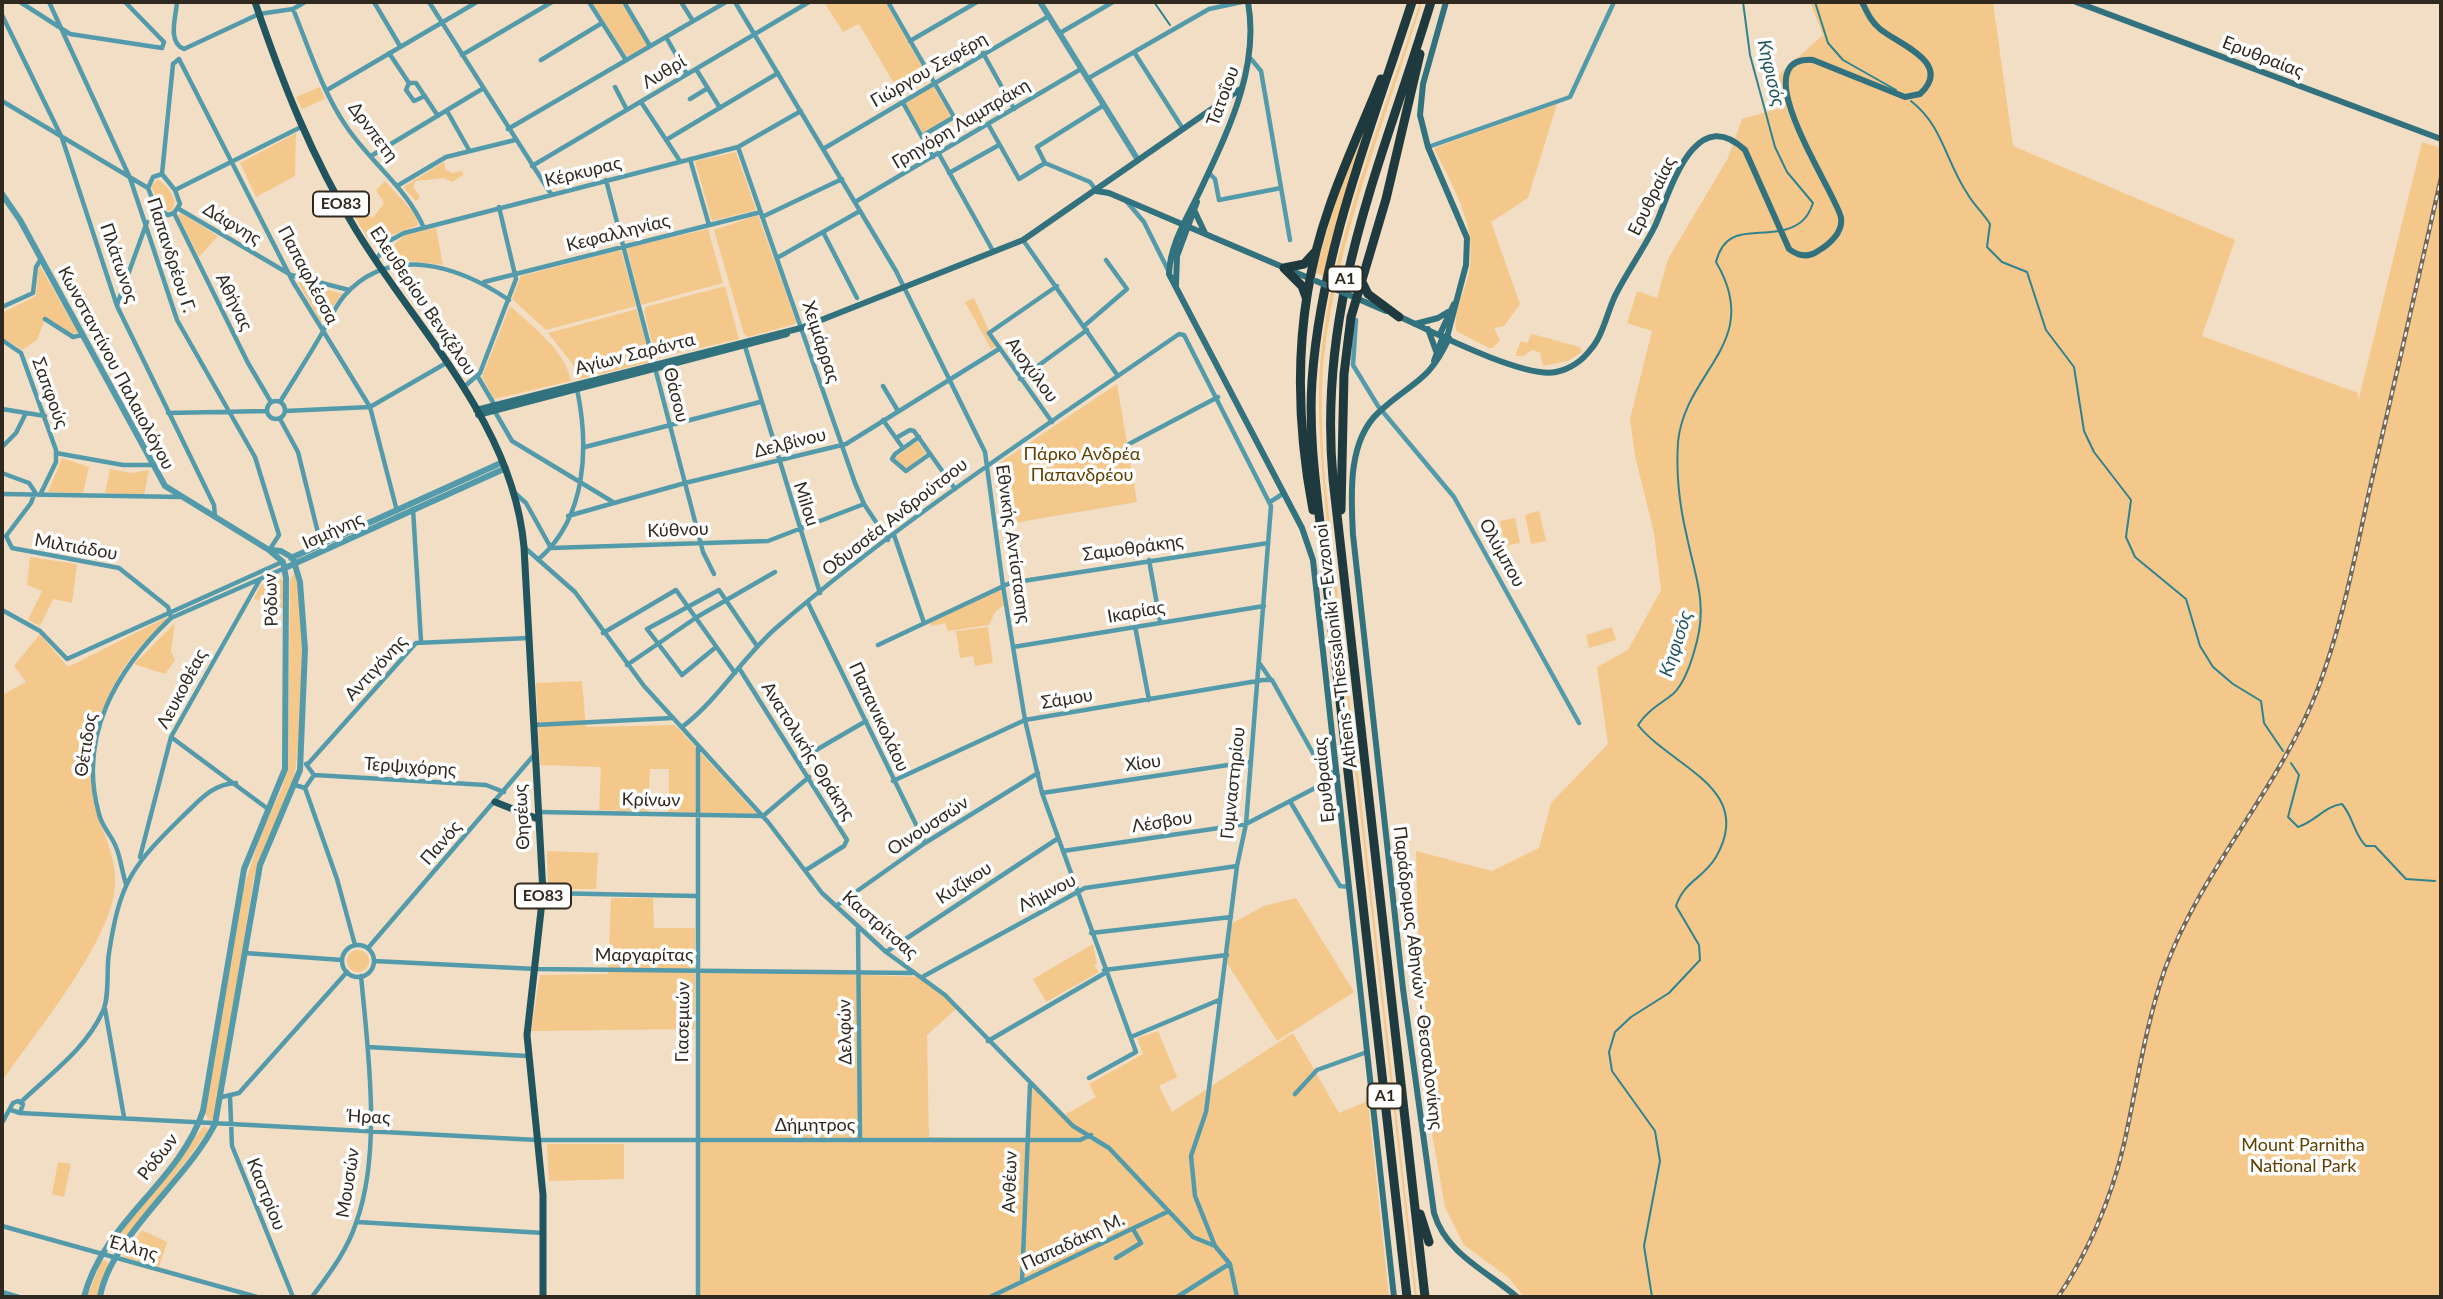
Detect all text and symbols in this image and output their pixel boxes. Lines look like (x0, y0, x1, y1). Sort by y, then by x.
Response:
street label: Γιώργου Σεφέρη (867, 28, 991, 112)
street label: Ερυθραίας (2219, 32, 2307, 82)
water label: Κηφισός (1752, 37, 1790, 109)
street label: Λυθρί (638, 51, 690, 93)
street label: Τατοΐου (1202, 63, 1244, 129)
street label: Γρηγόρη Λαμπράκη (888, 74, 1034, 174)
street label: Δρνπετη (343, 98, 403, 166)
street label: Κέρκυρας (542, 152, 624, 192)
street label: Ερυθραίας (1624, 153, 1680, 239)
road number: ΕΟ83 (313, 192, 369, 216)
street label: Παπανδρέου Γ. (142, 195, 200, 315)
street label: Δάφνης (199, 198, 265, 250)
street label: Κεφαλληνίας (564, 210, 672, 256)
street label: Πλάτωνος (95, 220, 143, 306)
street label: Παπαφλέσσα (273, 222, 343, 328)
street label: Ελευθερίου Βενιζέλου (365, 223, 481, 379)
street label: Κωνσταντίνου Παλαιολόγου (53, 263, 179, 473)
road number: Α1 (1328, 266, 1362, 292)
street label: Αθήνας (211, 270, 257, 334)
street label: Χειμάρρας (798, 298, 844, 386)
street label: Αγίων Σαράντα (573, 329, 697, 379)
street label: Αισχύλου (1001, 333, 1063, 407)
street label: Σαπφούς (27, 355, 73, 431)
street label: Θάσου (659, 365, 693, 425)
street label: Δελβίνου (752, 424, 828, 462)
park label: Πάρκο Ανδρέα Παπανδρέου (1024, 443, 1140, 486)
street label: Οδυσσέα Ανδρούτσου (818, 454, 972, 580)
street label: Εθνικής Αντίστασης (991, 463, 1035, 625)
street label: Milou (789, 479, 823, 529)
street label: Ισμήνης (299, 508, 367, 554)
street label: Ολύμπου (1474, 515, 1530, 591)
street label: Κύθνου (647, 518, 709, 542)
street label: Athens - Thessaloniki - Evzonoi (1310, 523, 1362, 769)
street label: Μιλτιάδου (33, 529, 119, 565)
street label: Σαμοθράκης (1081, 530, 1185, 566)
street label: Ρόδων (259, 573, 283, 627)
street label: Ικαρίας (1106, 596, 1166, 628)
water label: Κηφισός (1655, 608, 1697, 680)
street label: Αντιγόνης (340, 631, 412, 705)
street label: Λευκοθέας (152, 646, 212, 732)
street label: Παπανικολάου (844, 659, 914, 775)
street label: Ανατολικής Θράκης (757, 678, 859, 824)
street label: Σάμου (1040, 684, 1094, 714)
street label: Θέτιδος (70, 712, 102, 778)
street label: Γυμναστηρίου (1216, 726, 1250, 840)
street label: Ερυθραίας (1309, 736, 1339, 824)
street label: Χίου (1124, 750, 1162, 776)
street label: Τερψιχόρης (363, 753, 457, 781)
street label: Θησέως (509, 784, 535, 850)
street label: Κρίνων (622, 789, 680, 811)
street label: Οινουσσών (883, 792, 973, 860)
street label: Λέσβου (1130, 807, 1194, 837)
street label: Πανός (416, 816, 466, 870)
street label: Παράδρομος Αθηνών - Θεσσαλονίκης (1389, 825, 1447, 1131)
street label: Κυζίκου (932, 857, 996, 909)
street label: Λήμνου (1014, 869, 1080, 917)
road number: ΕΟ83 (515, 884, 571, 908)
street label: Καστρίτσας (838, 886, 922, 964)
street label: Μαργαρίτας (595, 944, 693, 966)
street label: Γιασεμιών (671, 982, 695, 1062)
street label: Δελφών (834, 999, 856, 1065)
road number: Α1 (1368, 1084, 1402, 1108)
street label: Ήρας (347, 1105, 391, 1129)
street label: Δήμητρος (775, 1114, 855, 1136)
street label: Ρόδων (133, 1129, 183, 1185)
park label: Mount Parnitha National Park (2241, 1134, 2365, 1176)
street label: Μουσών (332, 1147, 364, 1219)
street label: Ανθέων (998, 1150, 1022, 1214)
street label: Καστρίου (242, 1155, 290, 1233)
street label: Παπαδάκη Μ. (1018, 1209, 1128, 1275)
street label: Έλλης (106, 1231, 160, 1265)

